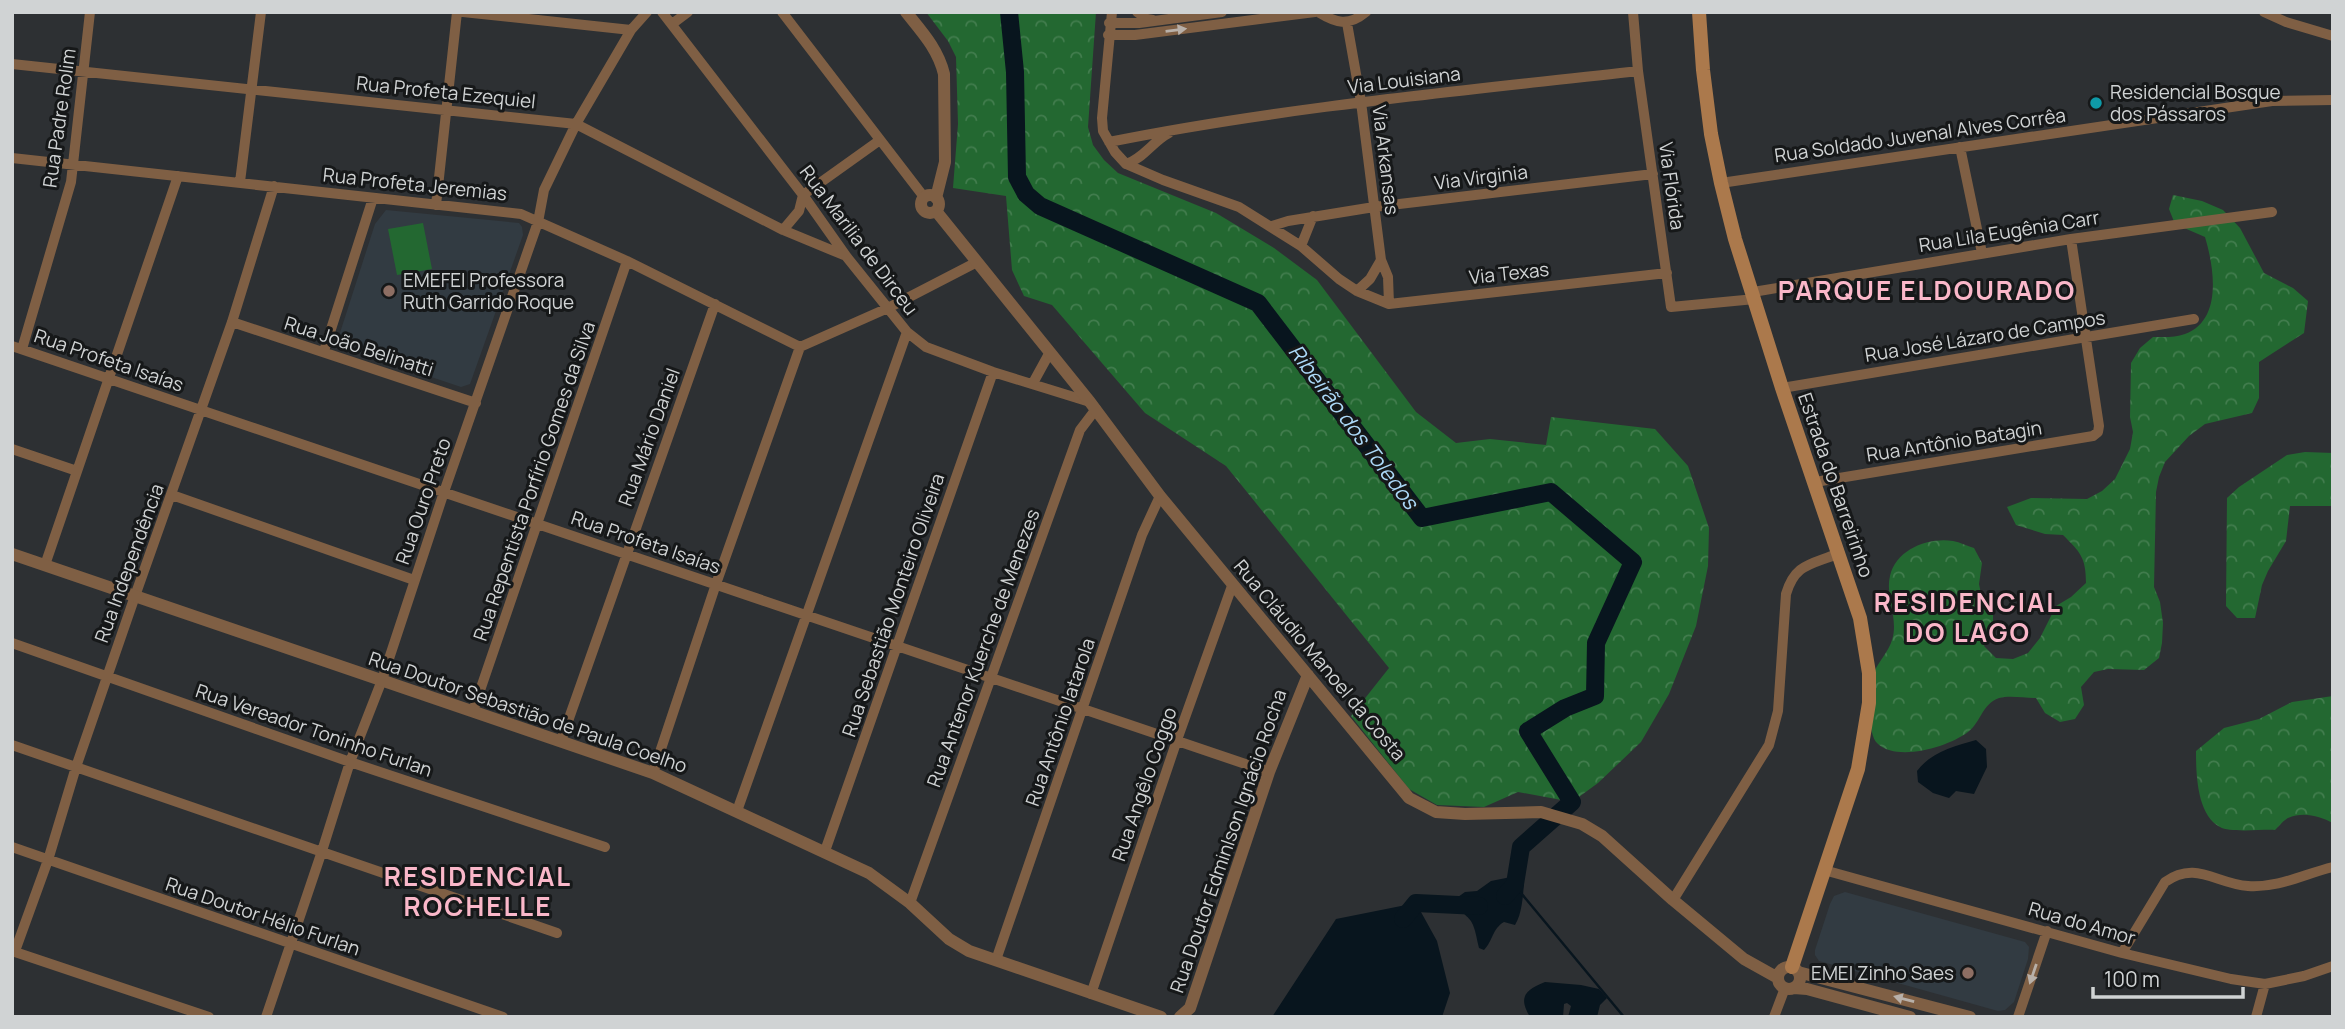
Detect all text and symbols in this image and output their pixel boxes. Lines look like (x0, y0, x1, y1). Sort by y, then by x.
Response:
one-way arrow (1165, 25, 1187, 36)
street label: Rua Padre Rolim (36, 47, 82, 189)
street label: Via Louisiana (1346, 60, 1462, 100)
street label: Rua Profeta Ezequiel (355, 70, 537, 114)
place label: Residencial Bosque dos Pássaros (2110, 79, 2281, 127)
marker: Residencial Bosque dos Pássaros (2088, 95, 2104, 111)
street label: Rua Soldado Juvenal Alves Corrêa (1773, 102, 2067, 168)
street label: Via Arkansas (1366, 104, 1406, 216)
street label: Via Flórida (1653, 141, 1691, 231)
street label: Via Virginia (1433, 158, 1529, 196)
street label: Rua Marilia de Dirceu (794, 160, 924, 320)
street label: Rua Profeta Jeremias (322, 161, 508, 207)
street label: Rua Lila Eugênia Carr (1917, 204, 2101, 258)
street label: Via Texas (1468, 256, 1550, 290)
place label: EMEFEI Professora Ruth Garrido Roque (403, 267, 574, 315)
district label: PARQUE ELDOURADO (1778, 272, 2076, 308)
marker: EMEFEI Professora Ruth Garrido Roque (381, 283, 397, 299)
street label: Rua José Lázaro de Campos (1863, 304, 2107, 368)
street label: Rua João Belinatti (281, 310, 437, 382)
street label: Rua Repentista Porfírio Gomes da Silva (467, 318, 601, 644)
street label: Rua Profeta Isaías (31, 322, 187, 398)
water label: Ribeirão dos Toledos (1283, 338, 1426, 516)
street label: Rua Mário Daniel (612, 364, 686, 510)
street label: Estrada do Barreirinho (1792, 389, 1880, 581)
street label: Rua Antônio Batagin (1864, 414, 2044, 468)
street label: Rua Ouro Preto (389, 434, 457, 568)
street label: Rua Sebastião Monteiro Oliveira (836, 470, 950, 740)
street label: Rua Independência (88, 480, 170, 646)
street label: Rua Profeta Isaías (568, 504, 724, 580)
street label: Rua Antenor Kuerche de Menezes (920, 505, 1046, 791)
street label: Rua Cláudio Manoel da Costa (1228, 554, 1412, 766)
district label: RESIDENCIAL DO LAGO (1874, 584, 2062, 650)
street label: Rua Antônio Iatarola (1019, 634, 1101, 810)
street label: Rua Doutor Sebastião de Paula Coelho (365, 645, 691, 779)
street label: Rua Vereador Toninho Furlan (192, 677, 436, 783)
street label: Rua Doutor Edminlson Ignácio Rocha (1164, 686, 1292, 996)
street label: Rua Angêlo Coggo (1105, 703, 1183, 865)
district label: RESIDENCIAL ROCHELLE (384, 858, 572, 924)
street label: Rua Doutor Hélio Furlan (162, 870, 364, 962)
street label: Rua do Amor (2026, 895, 2139, 951)
scale bar (2093, 956, 2244, 1000)
place label: EMEI Zinho Saes (1811, 960, 1954, 986)
one-way arrow (2027, 964, 2038, 985)
marker: EMEI Zinho Saes (1960, 965, 1976, 981)
text: 100 m (2104, 965, 2160, 993)
one-way arrow (1893, 994, 1914, 1004)

